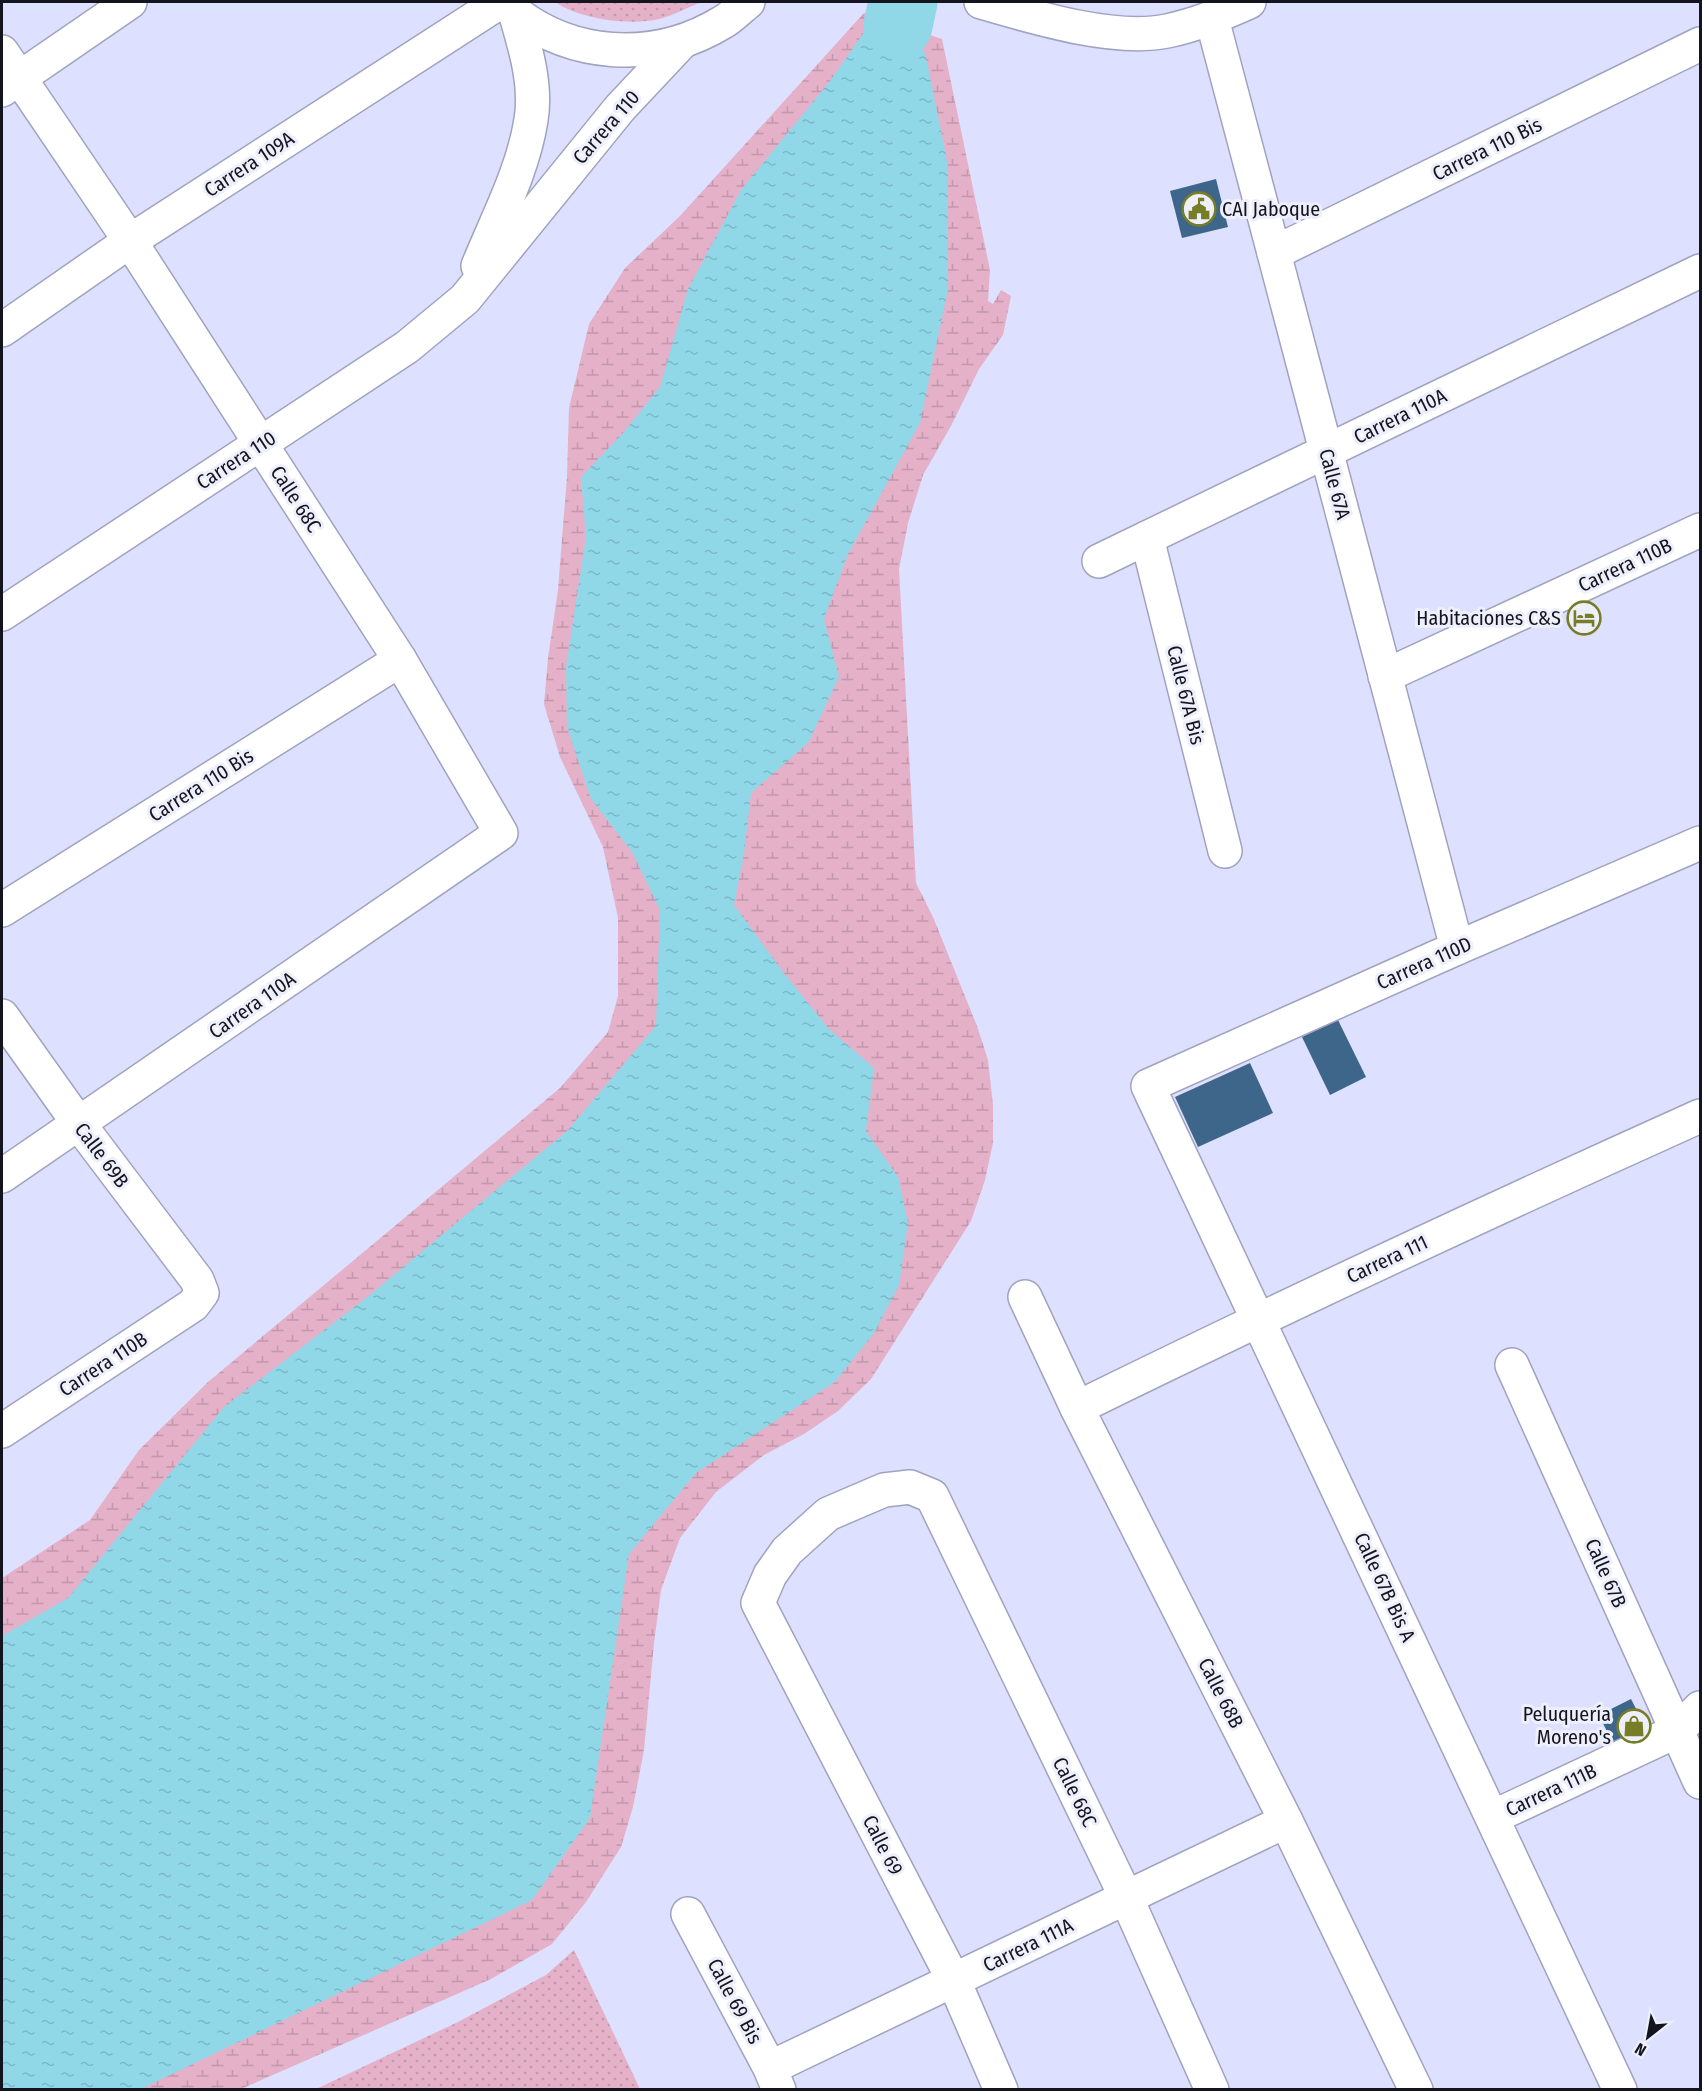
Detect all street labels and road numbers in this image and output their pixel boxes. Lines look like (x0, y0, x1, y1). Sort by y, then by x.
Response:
street label: Carrera 110 (568, 85, 644, 169)
street label: Carrera 110 Bis (1428, 112, 1546, 186)
street label: Carrera 109A (200, 126, 299, 202)
street label: Carrera 110A (1350, 383, 1451, 449)
street label: Carrera 110 (192, 426, 280, 494)
street label: Calle 67A (1314, 446, 1356, 522)
street label: Calle 68C (266, 461, 326, 537)
street label: Carrera 110B (1574, 533, 1676, 597)
street label: Calle 67A Bis (1162, 643, 1210, 747)
street label: Carrera 110 Bis (144, 743, 258, 827)
street label: Carrera 110D (1373, 931, 1475, 995)
street label: Carrera 110A (204, 966, 300, 1044)
street label: Calle 69B (70, 1118, 134, 1192)
street label: Carrera 111 (1343, 1230, 1431, 1288)
street label: Carrera 110B (54, 1327, 152, 1401)
street label: Calle 67B Bis A (1349, 1529, 1421, 1646)
street label: Calle 67B (1580, 1535, 1632, 1611)
street label: Calle 68B (1193, 1654, 1249, 1732)
street label: Calle 68C (1048, 1753, 1102, 1831)
street label: Carrera 111B (1502, 1758, 1600, 1822)
street label: Calle 69 (858, 1811, 908, 1879)
street label: Carrera 111A (979, 1913, 1077, 1977)
street label: Calle 69 Bis (703, 1954, 767, 2048)

